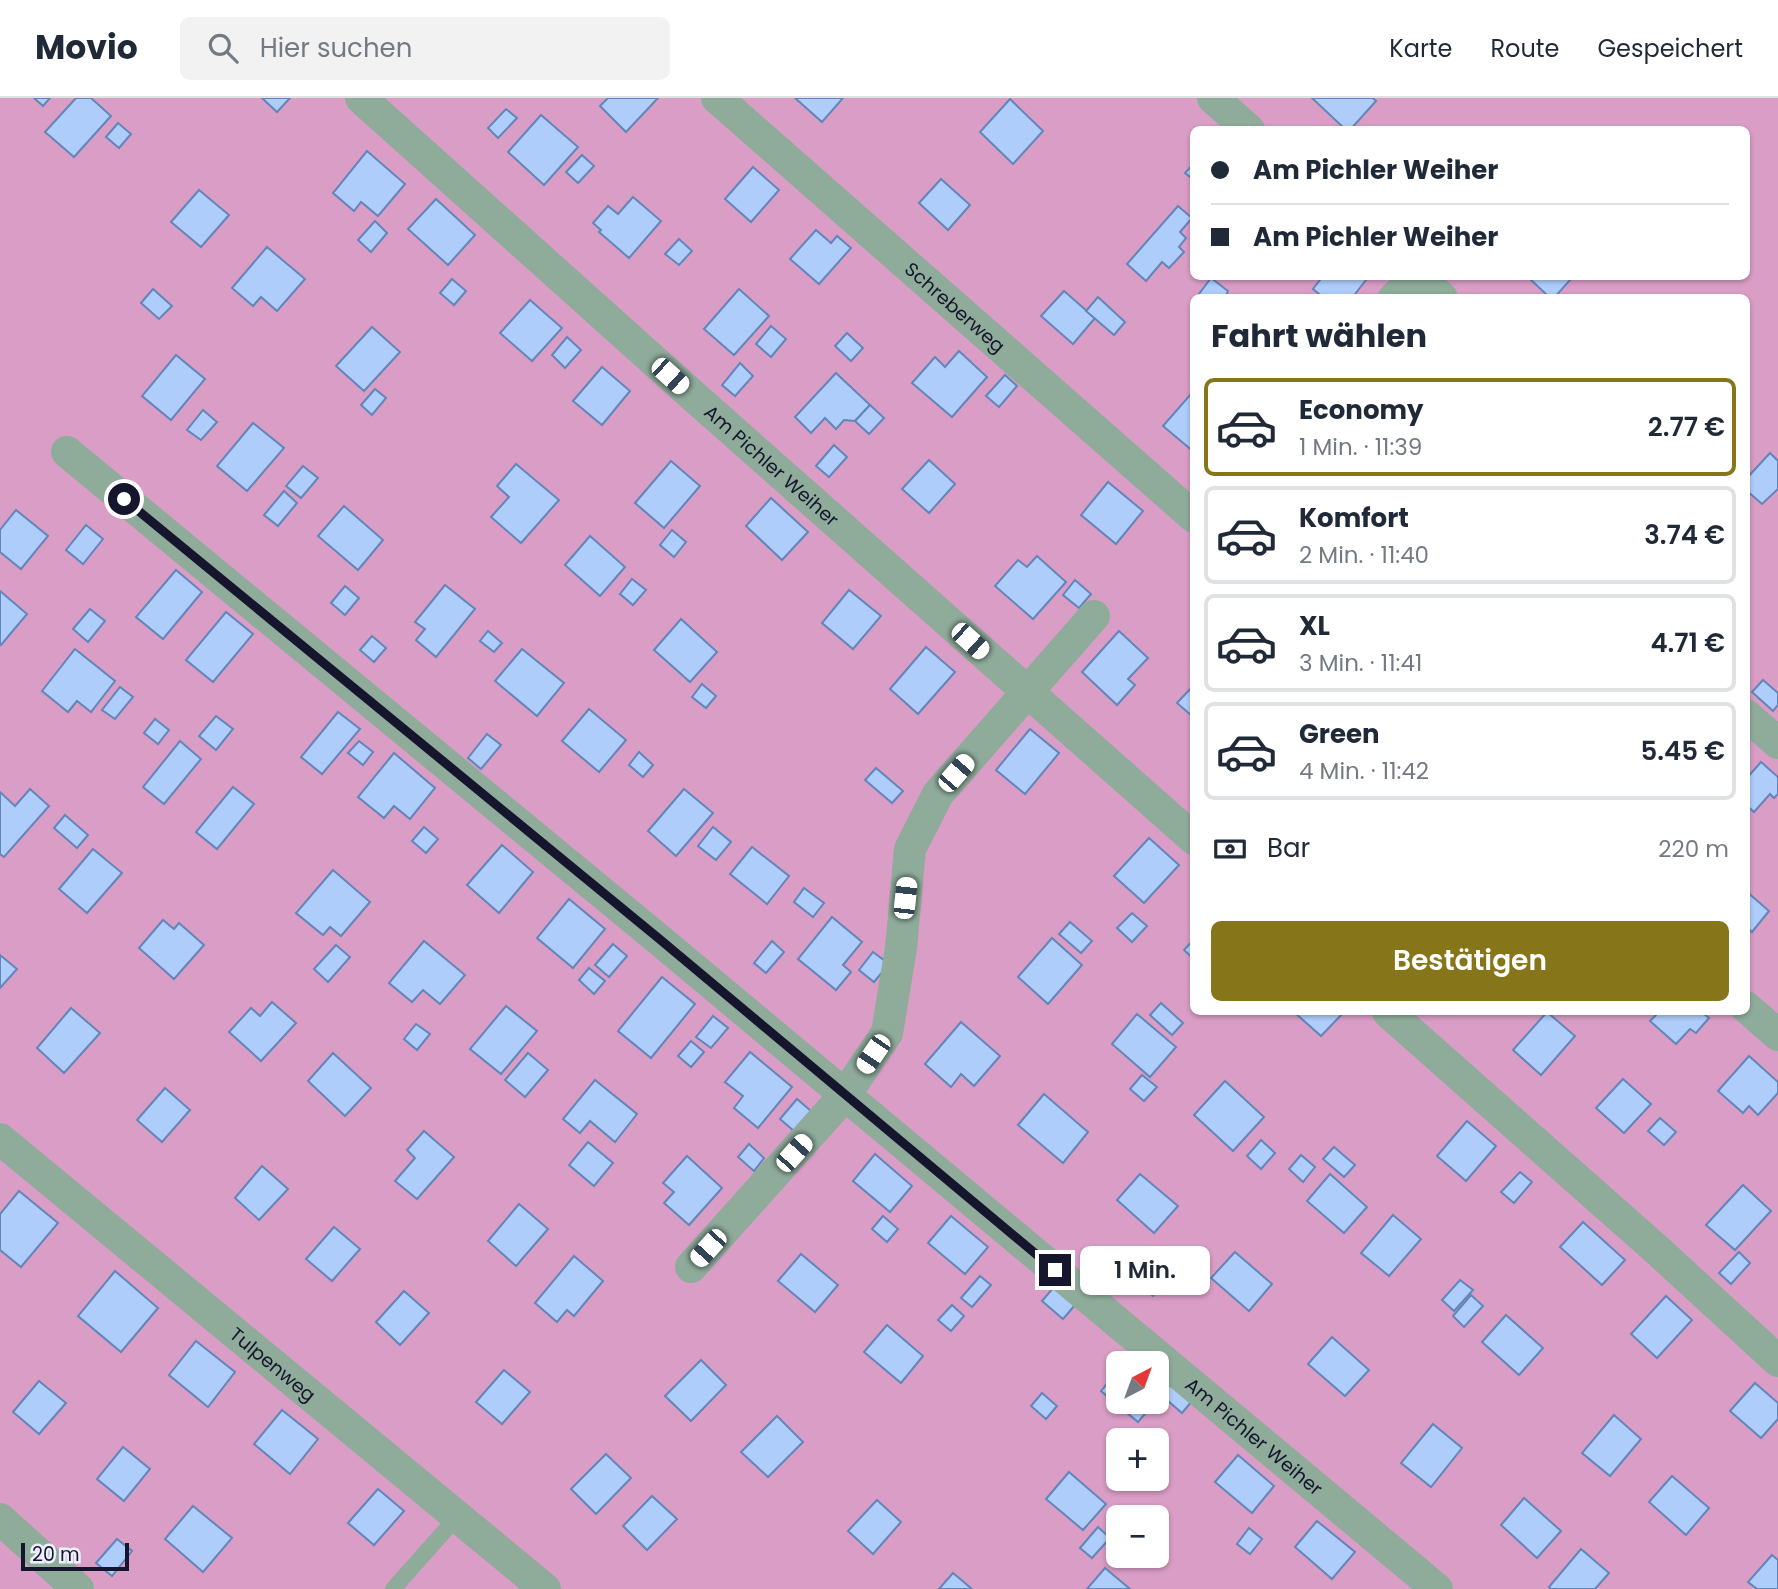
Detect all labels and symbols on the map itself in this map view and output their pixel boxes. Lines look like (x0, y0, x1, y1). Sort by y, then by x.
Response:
street label: Schreberweg (899, 256, 1011, 359)
car (648, 354, 693, 398)
street label: Am Pichler Weiher (698, 399, 845, 533)
route start (108, 483, 140, 515)
car (948, 619, 993, 663)
car (935, 750, 978, 796)
car (893, 876, 918, 920)
car (853, 1031, 894, 1077)
car (773, 1130, 816, 1176)
car (687, 1225, 730, 1271)
callout: 1 Min. (1080, 1246, 1209, 1294)
route end (1039, 1254, 1071, 1286)
street label: Tulpenweg (224, 1321, 321, 1408)
north arrow (1106, 1351, 1169, 1414)
street label: Am Pichler Weiher (1179, 1371, 1328, 1502)
scale bar (21, 1540, 130, 1572)

